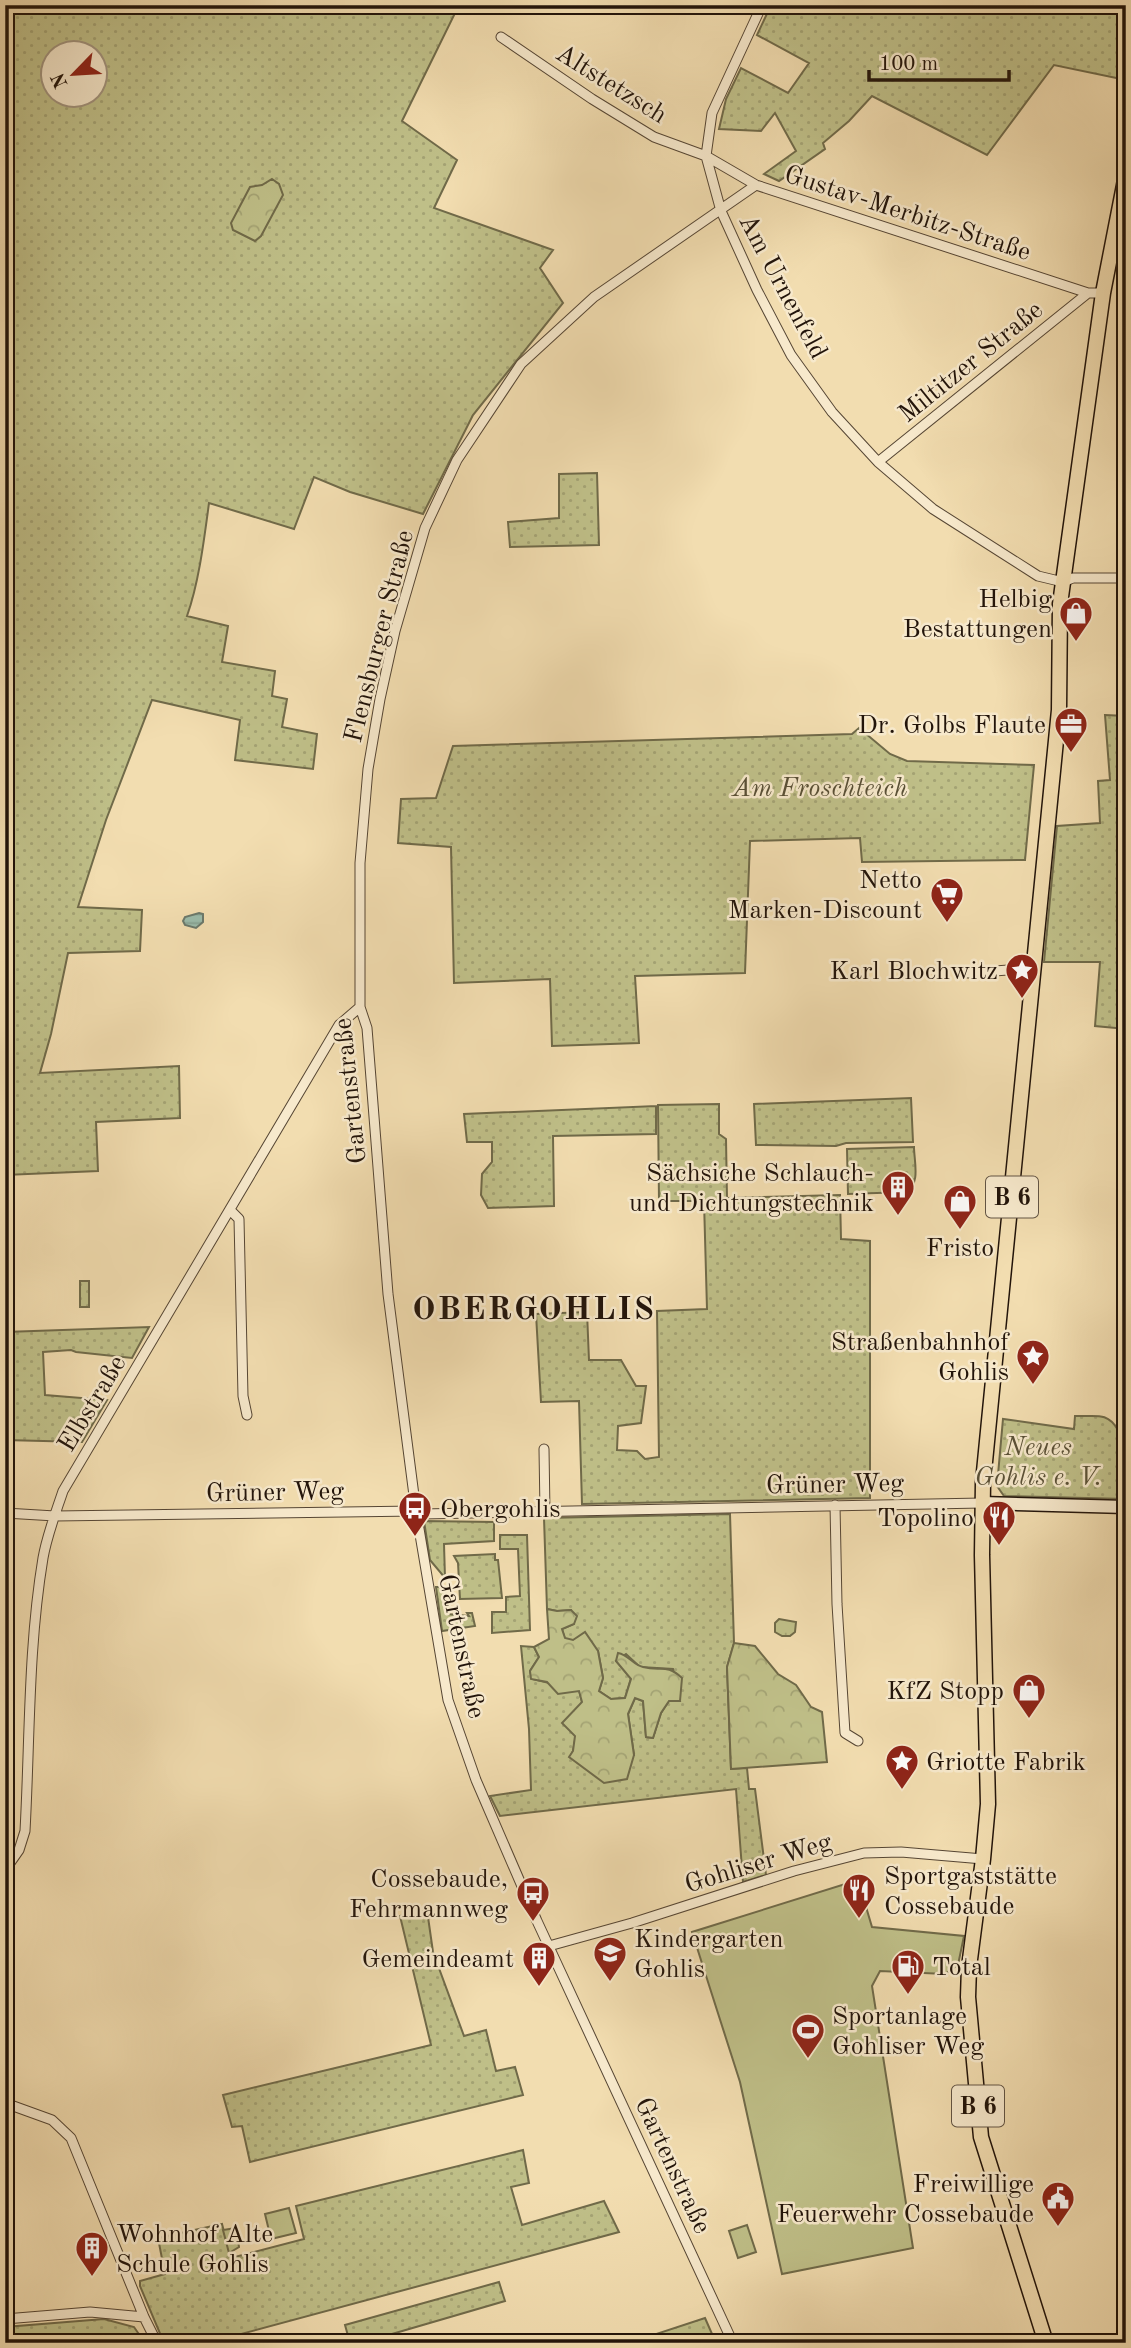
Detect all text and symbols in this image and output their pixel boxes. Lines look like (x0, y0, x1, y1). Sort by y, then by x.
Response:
north arrow (38, 38, 108, 108)
scale bar (869, 38, 1009, 82)
street label: Altstetzsch (551, 40, 671, 129)
text: 100 m (879, 54, 938, 75)
text: N (49, 69, 73, 91)
street label: Gustav-Merbitz-Straße (781, 162, 1034, 266)
street label: Am Urnenfeld (733, 210, 831, 364)
street label: Miltitzer Straße (894, 297, 1048, 428)
street label: Flensburger Straße (341, 528, 419, 745)
place label: Helbig Bestattungen (903, 587, 1052, 643)
shop icon: Helbig Bestattungen (1057, 594, 1095, 643)
office icon: Dr. Golbs Flaute (1052, 705, 1090, 754)
place label: Dr. Golbs Flaute (858, 713, 1046, 739)
park label: Am Froschteich (730, 776, 908, 802)
place label: Netto Marken-Discount (728, 868, 922, 924)
supermarket icon: Netto Marken-Discount (928, 875, 966, 924)
place icon: Karl Blochwitz (1003, 951, 1041, 1000)
place label: Karl Blochwitz (829, 959, 998, 985)
street label: Gartenstraße (330, 1016, 372, 1165)
place label: Sächsiche Schlauch- und Dichtungstechnik (629, 1161, 874, 1217)
building icon: Sächsiche Schlauch- und Dichtungstechnik (879, 1168, 917, 1217)
road number: B 6 (986, 1176, 1038, 1218)
shop icon: Fristo (941, 1182, 979, 1231)
place label: Fristo (926, 1236, 994, 1262)
district label: OBERGOHLIS (412, 1294, 656, 1327)
place label: Straßenbahnhof Gohlis (831, 1330, 1010, 1386)
place icon: Straßenbahnhof Gohlis (1014, 1337, 1052, 1386)
street label: Elbstraße (54, 1351, 132, 1457)
park label: Neues Gohlis e. V. (974, 1435, 1102, 1491)
street label: Grüner Weg (766, 1471, 904, 1499)
street label: Grüner Weg (206, 1479, 344, 1507)
bus stop icon: Obergohlis (396, 1489, 434, 1538)
place label: Obergohlis (440, 1497, 561, 1523)
restaurant icon: Topolino (980, 1498, 1018, 1547)
place label: Topolino (877, 1506, 974, 1532)
street label: Gartenstraße (433, 1572, 489, 1721)
shop icon: KfZ Stopp (1010, 1671, 1048, 1720)
place label: KfZ Stopp (886, 1679, 1004, 1705)
place icon: Griotte Fabrik (883, 1742, 921, 1791)
place label: Griotte Fabrik (926, 1750, 1086, 1776)
street label: Gohliser Weg (682, 1829, 835, 1899)
place label: Sportgaststätte Cossebaude (884, 1864, 1057, 1920)
place label: Cossebaude, Fehrmannweg (349, 1867, 508, 1923)
restaurant icon: Sportgaststätte Cossebaude (840, 1871, 878, 1920)
bus stop icon: Cossebaude, Fehrmannweg (514, 1874, 552, 1923)
place label: Kindergarten Gohlis (634, 1927, 784, 1983)
school or university icon: Kindergarten Gohlis (591, 1934, 629, 1983)
building icon: Gemeindeamt (520, 1939, 558, 1988)
place label: Gemeindeamt (362, 1947, 514, 1973)
fuel station icon: Total (889, 1947, 927, 1996)
place label: Total (932, 1955, 991, 1981)
place label: Sportanlage Gohliser Weg (832, 2004, 984, 2060)
sports icon: Sportanlage Gohliser Weg (789, 2011, 827, 2060)
road number: B 6 (952, 2085, 1004, 2126)
street label: Gartenstraße (629, 2094, 715, 2238)
place label: Freiwillige Feuerwehr Cossebaude (776, 2172, 1034, 2228)
public building icon: Freiwillige Feuerwehr Cossebaude (1039, 2179, 1077, 2228)
place label: Wohnhof Alte Schule Gohlis (116, 2222, 273, 2278)
building icon: Wohnhof Alte Schule Gohlis (73, 2229, 111, 2278)

